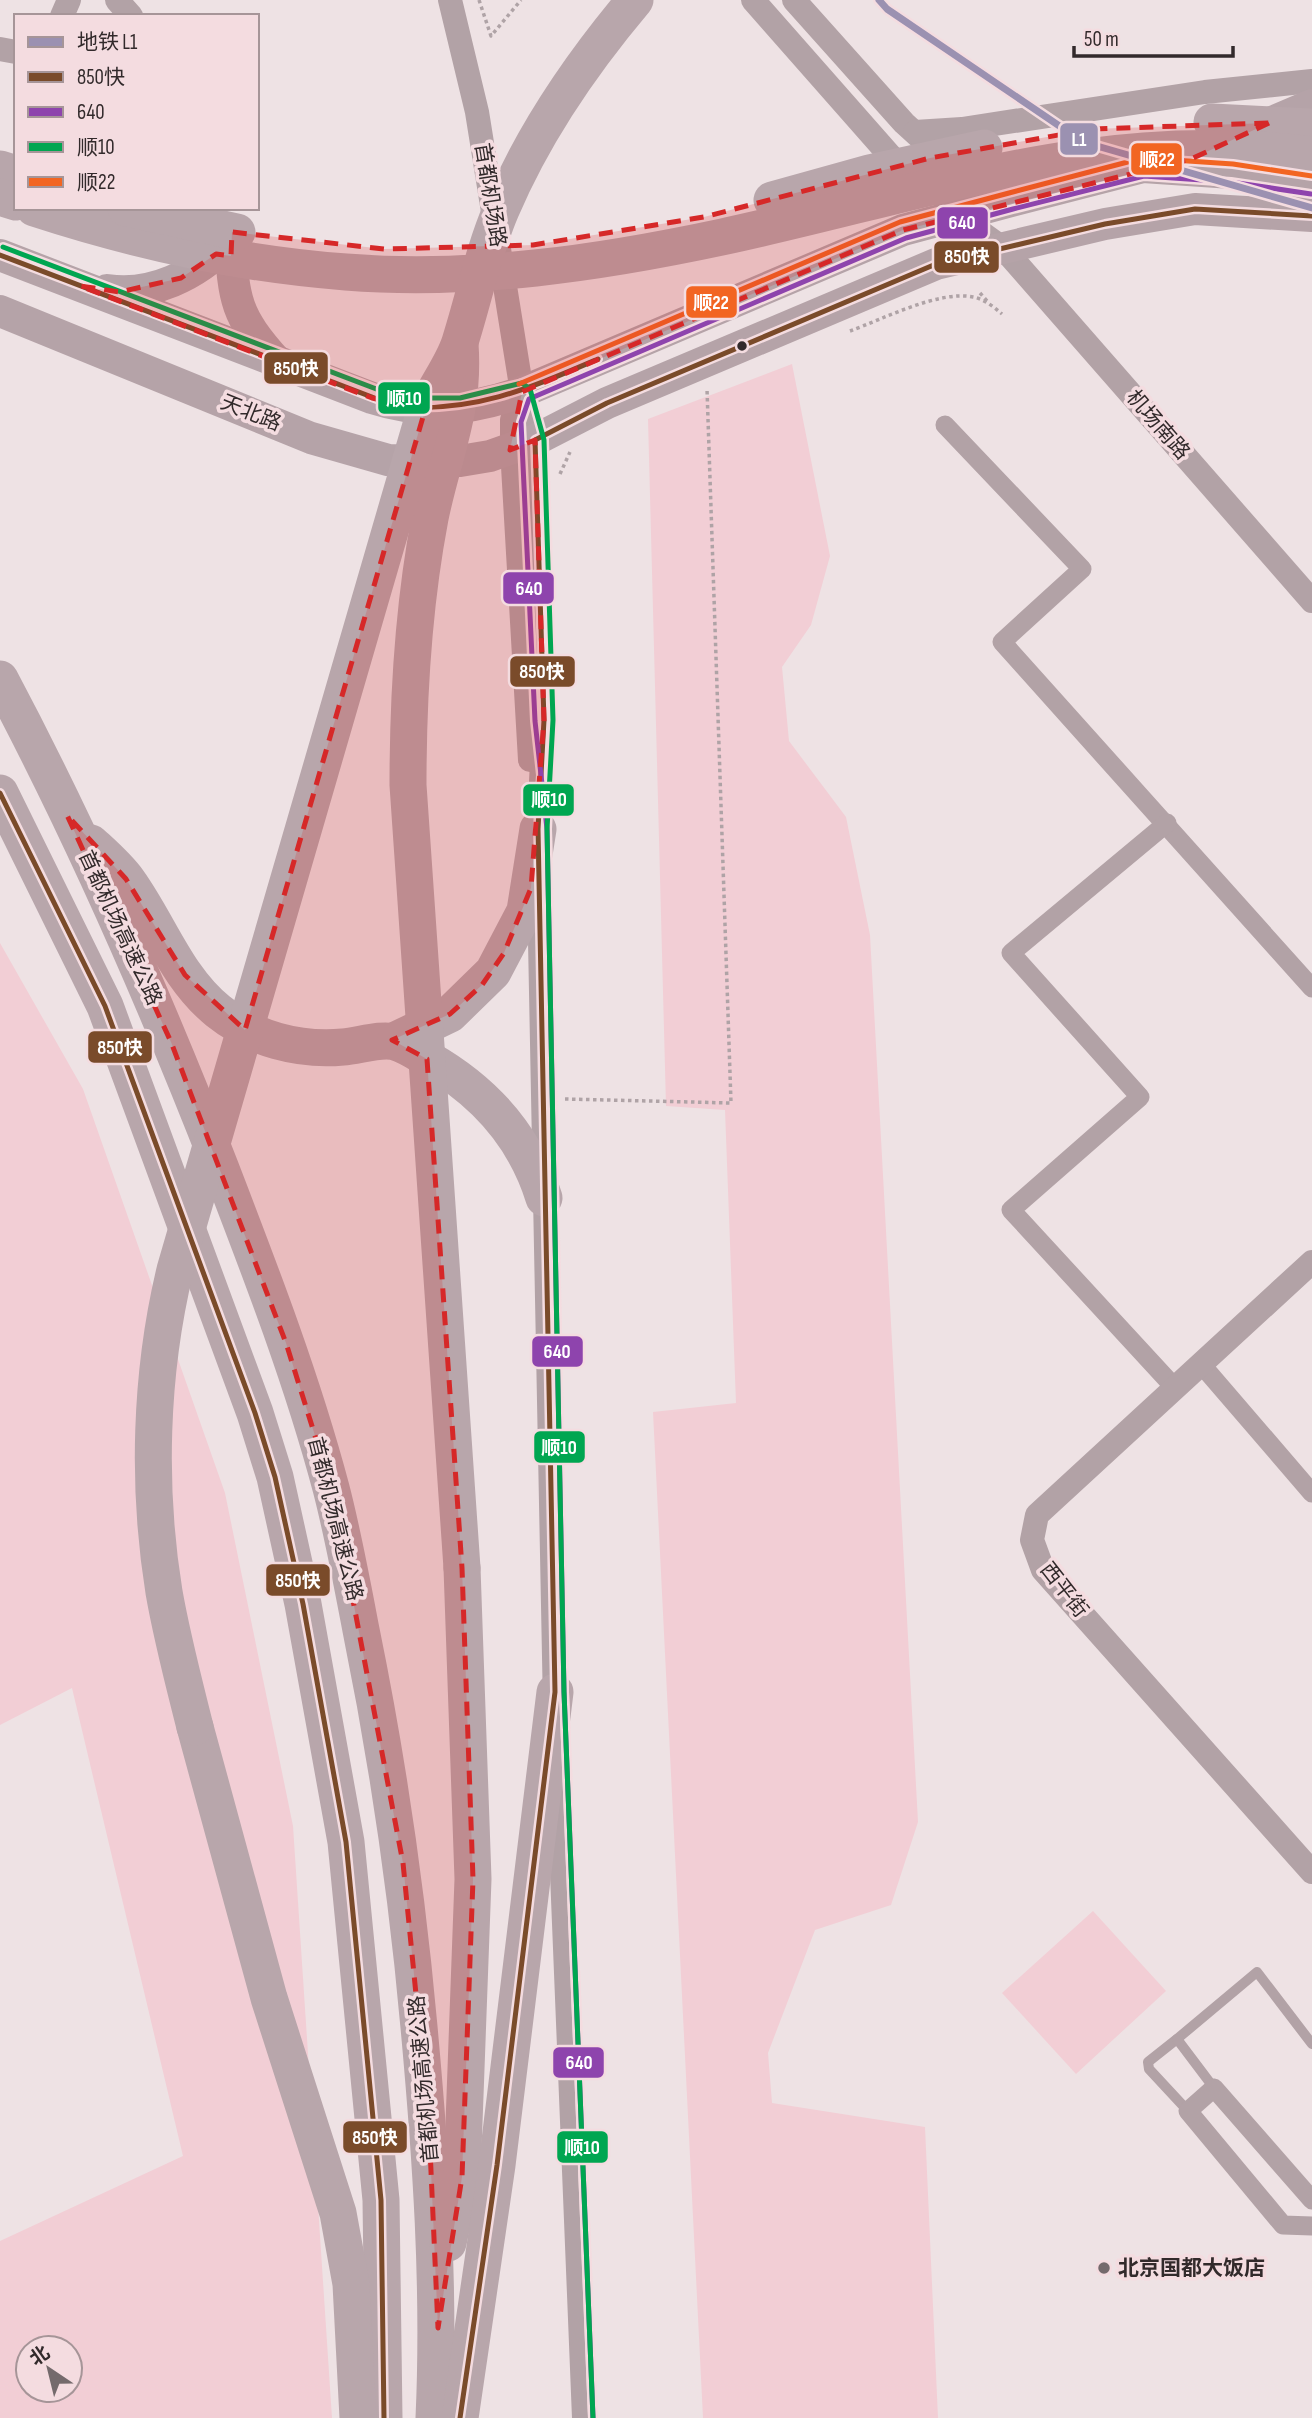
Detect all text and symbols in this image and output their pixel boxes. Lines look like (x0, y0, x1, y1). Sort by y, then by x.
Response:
legend (14, 14, 259, 210)
scale bar (1074, 14, 1233, 58)
text: 50 m (1084, 27, 1119, 52)
text: 地铁 L1 (77, 30, 138, 55)
text: 850快 (77, 65, 125, 90)
text: 640 (77, 100, 105, 125)
line badge: L1 (1059, 122, 1099, 156)
text: L1 (1072, 129, 1087, 152)
text: 顺10 (77, 135, 115, 160)
street label: 首都机场路 (469, 141, 511, 249)
line badge: 顺22 (1130, 142, 1183, 176)
text: 顺22 (1139, 149, 1175, 172)
text: 顺22 (77, 170, 115, 195)
line badge: 640 (936, 206, 989, 240)
text: 640 (948, 212, 976, 235)
line badge: 850快 (933, 240, 1000, 274)
text: 850快 (944, 246, 990, 269)
line badge: 顺22 (685, 285, 738, 319)
text: 顺22 (693, 292, 729, 315)
unlabelled marker (735, 339, 749, 353)
line badge: 850快 (263, 351, 329, 385)
text: 850快 (273, 358, 319, 381)
line badge: 顺10 (377, 381, 431, 415)
street label: 机场南路 (1121, 385, 1195, 465)
text: 顺10 (386, 388, 422, 411)
street label: 天北路 (217, 390, 285, 436)
line badge: 640 (502, 571, 555, 605)
text: 640 (515, 578, 543, 601)
line badge: 850快 (509, 655, 576, 688)
text: 850快 (519, 661, 565, 684)
line badge: 顺10 (522, 783, 575, 817)
text: 顺10 (531, 789, 567, 812)
street label: 首都机场高速公路 (73, 847, 167, 1009)
line badge: 850快 (87, 1030, 153, 1064)
text: 850快 (97, 1037, 143, 1060)
line badge: 640 (531, 1335, 584, 1368)
text: 640 (543, 1341, 571, 1364)
line badge: 顺10 (533, 1430, 586, 1464)
street label: 首都机场高速公路 (303, 1434, 367, 1604)
text: 顺10 (541, 1437, 577, 1460)
street label: 西平街 (1035, 1557, 1093, 1623)
line badge: 850快 (265, 1563, 331, 1597)
text: 850快 (275, 1570, 321, 1593)
street label: 首都机场高速公路 (404, 1994, 444, 2164)
line badge: 640 (552, 2046, 605, 2079)
text: 640 (565, 2052, 593, 2075)
line badge: 850快 (342, 2120, 408, 2154)
text: 850快 (352, 2127, 398, 2150)
line badge: 顺10 (556, 2130, 609, 2164)
text: 顺10 (564, 2137, 600, 2160)
place label: 北京国都大饭店 (1118, 2256, 1265, 2281)
marker: 北京国都大饭店 (1096, 2260, 1112, 2276)
north arrow (14, 2334, 84, 2404)
text: 北 (26, 2341, 54, 2371)

